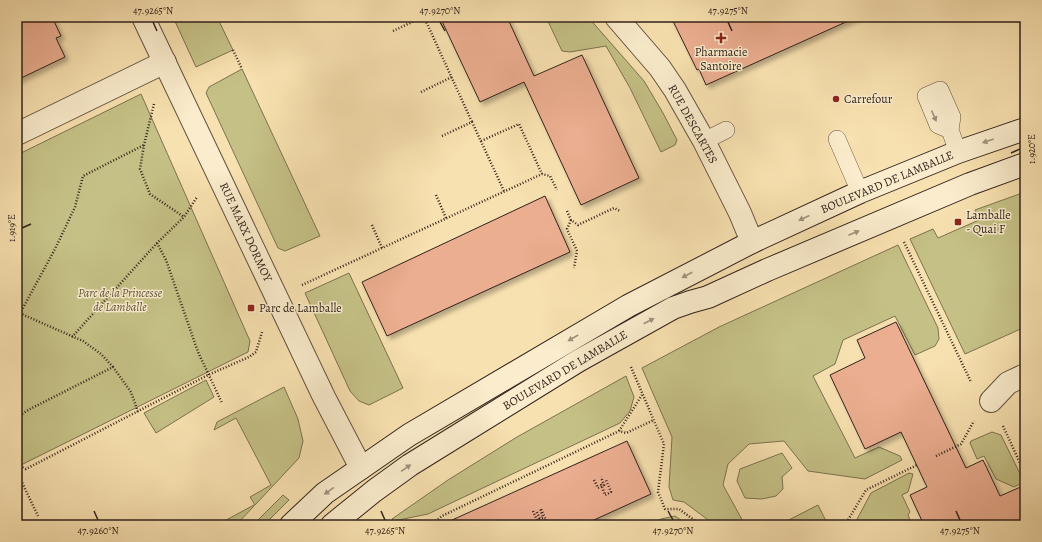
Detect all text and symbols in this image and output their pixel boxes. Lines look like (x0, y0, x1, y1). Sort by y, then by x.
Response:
text: 47.9265°N (133, 4, 173, 17)
text: 47.9270°N (420, 4, 460, 17)
text: 47.9275°N (708, 4, 748, 17)
marker: Pharmacie Santoire (716, 33, 726, 43)
place label: Pharmacie Santoire (695, 44, 747, 74)
street label: RUE DESCARTES (665, 81, 721, 167)
place label: Carrefour (844, 91, 893, 107)
marker: Carrefour (831, 94, 841, 104)
one-way arrow (932, 111, 938, 123)
text: 1.920°E (1025, 134, 1038, 164)
one-way arrow (982, 139, 994, 145)
street label: BOULEVARD DE LAMBALLE (818, 147, 956, 217)
street label: RUE MARX DORMOY (216, 180, 276, 285)
place label: Lamballe - Quai F (966, 207, 1011, 237)
text: 1.919°E (5, 214, 18, 242)
one-way arrow (797, 216, 809, 222)
marker: Lamballe - Quai F (953, 217, 963, 227)
one-way arrow (849, 230, 860, 236)
one-way arrow (681, 272, 693, 278)
park label: Parc de la Princesse de Lamballe (78, 285, 163, 315)
place label: Parc de Lamballe (259, 300, 342, 316)
marker: Parc de Lamballe (246, 303, 256, 313)
one-way arrow (643, 318, 655, 325)
street label: BOULEVARD DE LAMBALLE (500, 326, 630, 414)
one-way arrow (567, 334, 579, 341)
one-way arrow (400, 464, 411, 472)
one-way arrow (324, 487, 335, 495)
text: 47.9260°N (77, 524, 119, 537)
text: 47.9265°N (365, 524, 405, 537)
text: 47.9270°N (653, 524, 693, 537)
text: 47.9275°N (940, 524, 980, 537)

